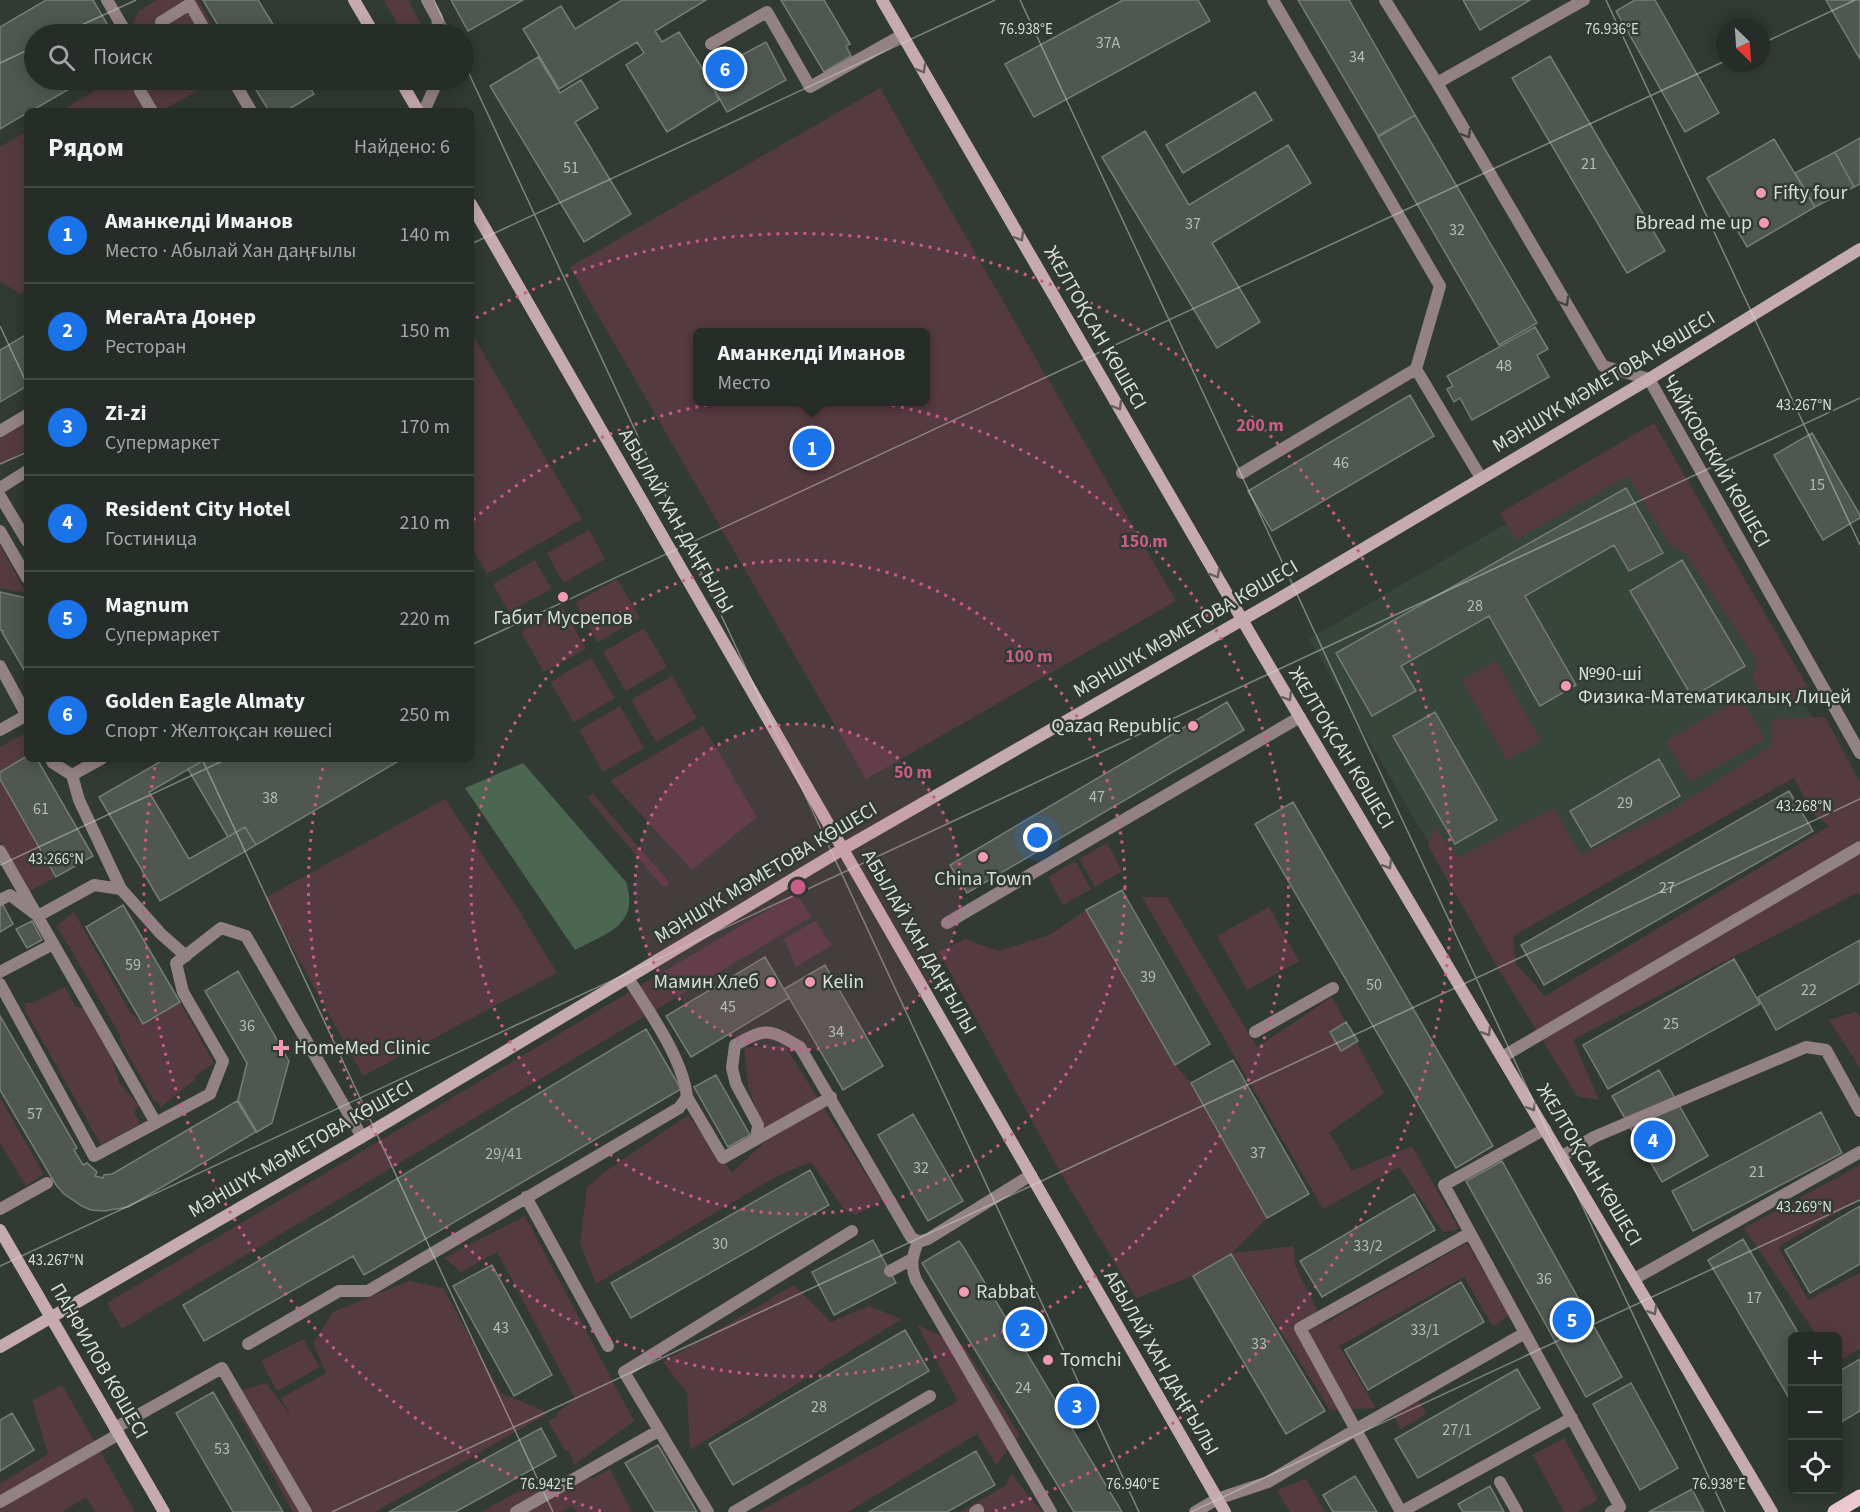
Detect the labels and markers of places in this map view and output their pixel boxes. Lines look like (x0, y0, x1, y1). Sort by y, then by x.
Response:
pin: 6 (706, 46, 744, 92)
place label: Fifty four (1773, 179, 1847, 207)
marker: Fifty four (1754, 186, 1768, 200)
place label: Bbread me up (1635, 209, 1752, 237)
marker: Bbread me up (1757, 216, 1771, 230)
pin: 1 (792, 426, 832, 470)
marker: Габит Мусрепов (556, 590, 570, 604)
place label: Габит Мусрепов (493, 604, 633, 632)
place label: №90-ші Физика-Математикалық Лицей (1578, 660, 1851, 711)
marker: №90-ші Физика-Математикалық Лицей (1559, 679, 1573, 693)
place label: Qazaq Republic (1051, 712, 1181, 740)
marker: Qazaq Republic (1186, 719, 1200, 733)
marker: China Town (976, 850, 990, 864)
place label: China Town (934, 865, 1032, 893)
centre of rings (788, 877, 808, 897)
place label: Мамин Хлеб (654, 968, 759, 996)
place label: Kelin (822, 968, 864, 996)
marker: Мамин Хлеб (764, 975, 778, 989)
marker: Kelin (803, 975, 817, 989)
place label: HomeMed Clinic (294, 1034, 430, 1062)
marker: HomeMed Clinic (272, 1039, 290, 1057)
pin: 4 (1634, 1118, 1672, 1162)
place label: Rabbat (976, 1278, 1036, 1306)
marker: Rabbat (957, 1285, 971, 1299)
pin: 5 (1552, 1298, 1592, 1342)
pin: 2 (1006, 1306, 1044, 1352)
place label: Tomchi (1060, 1346, 1122, 1374)
marker: Tomchi (1041, 1353, 1055, 1367)
pin: 3 (1058, 1384, 1096, 1428)

